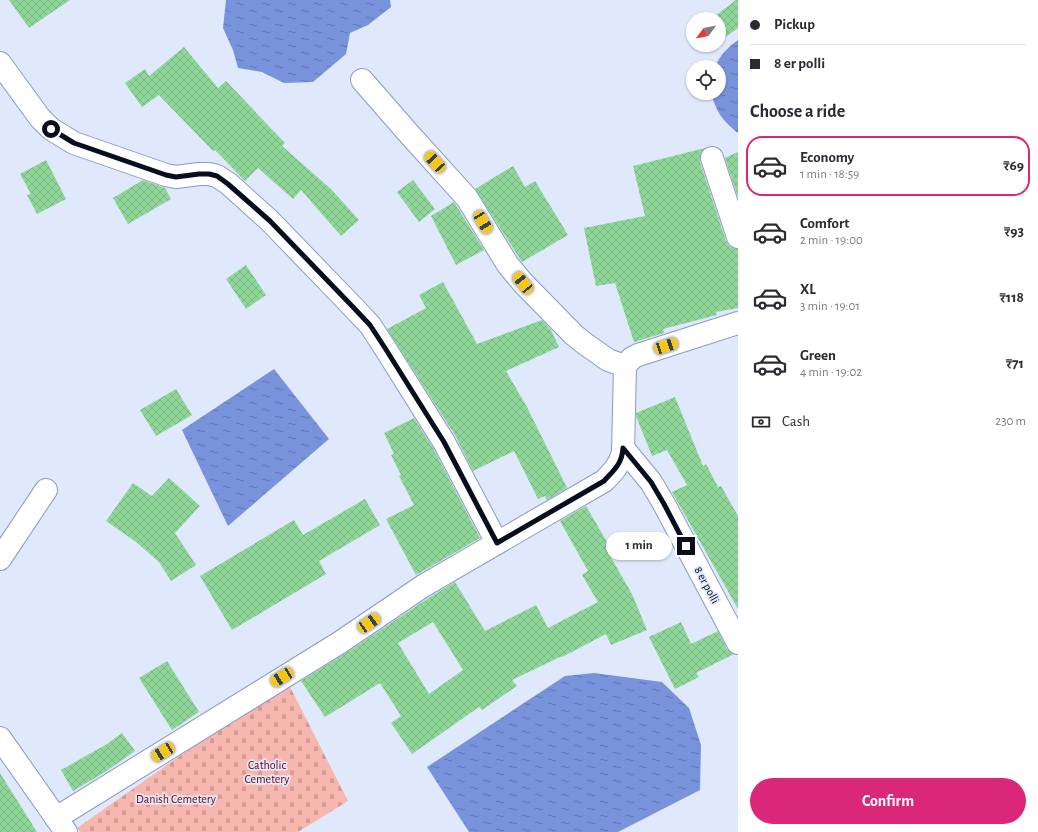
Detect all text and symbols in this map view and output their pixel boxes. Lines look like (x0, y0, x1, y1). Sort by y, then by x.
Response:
north arrow (686, 12, 726, 52)
map controls (686, 12, 726, 100)
text: Pickup (774, 17, 815, 32)
text: 8 er polli (774, 56, 825, 71)
button: locate (686, 60, 726, 100)
text: Choose a ride (750, 103, 845, 121)
route start (42, 120, 60, 138)
icon: car (752, 148, 788, 184)
car (422, 149, 448, 175)
text: Economy (800, 150, 854, 165)
text: ₹69 (1003, 158, 1024, 173)
text: 1 min · 18:59 (800, 168, 859, 181)
car (472, 209, 494, 235)
icon: car (752, 214, 788, 250)
text: Comfort (800, 216, 849, 231)
text: ₹93 (1004, 224, 1024, 239)
text: 2 min · 19:00 (800, 234, 863, 247)
car (511, 270, 535, 296)
icon: car (752, 280, 788, 316)
text: XL (800, 282, 816, 297)
text: ₹118 (1000, 290, 1024, 305)
text: 3 min · 19:01 (800, 300, 860, 313)
car (653, 337, 679, 355)
icon: car (752, 346, 788, 382)
text: Green (800, 348, 836, 363)
text: ₹71 (1006, 356, 1024, 371)
text: 4 min · 19:02 (800, 366, 862, 379)
icon: cash (750, 411, 772, 433)
text: Cash (782, 414, 810, 429)
text: 230 m (995, 415, 1026, 428)
callout: 1 min (606, 532, 672, 560)
route end (677, 537, 695, 555)
text: 1 min (625, 539, 653, 552)
street label: 8 er polli (692, 565, 722, 605)
car (356, 611, 382, 635)
car (269, 666, 295, 688)
car (150, 741, 176, 763)
park label: Catholic Cemetery (244, 759, 290, 786)
button: Confirm (750, 778, 1026, 824)
park label: Danish Cemetery (136, 793, 216, 806)

